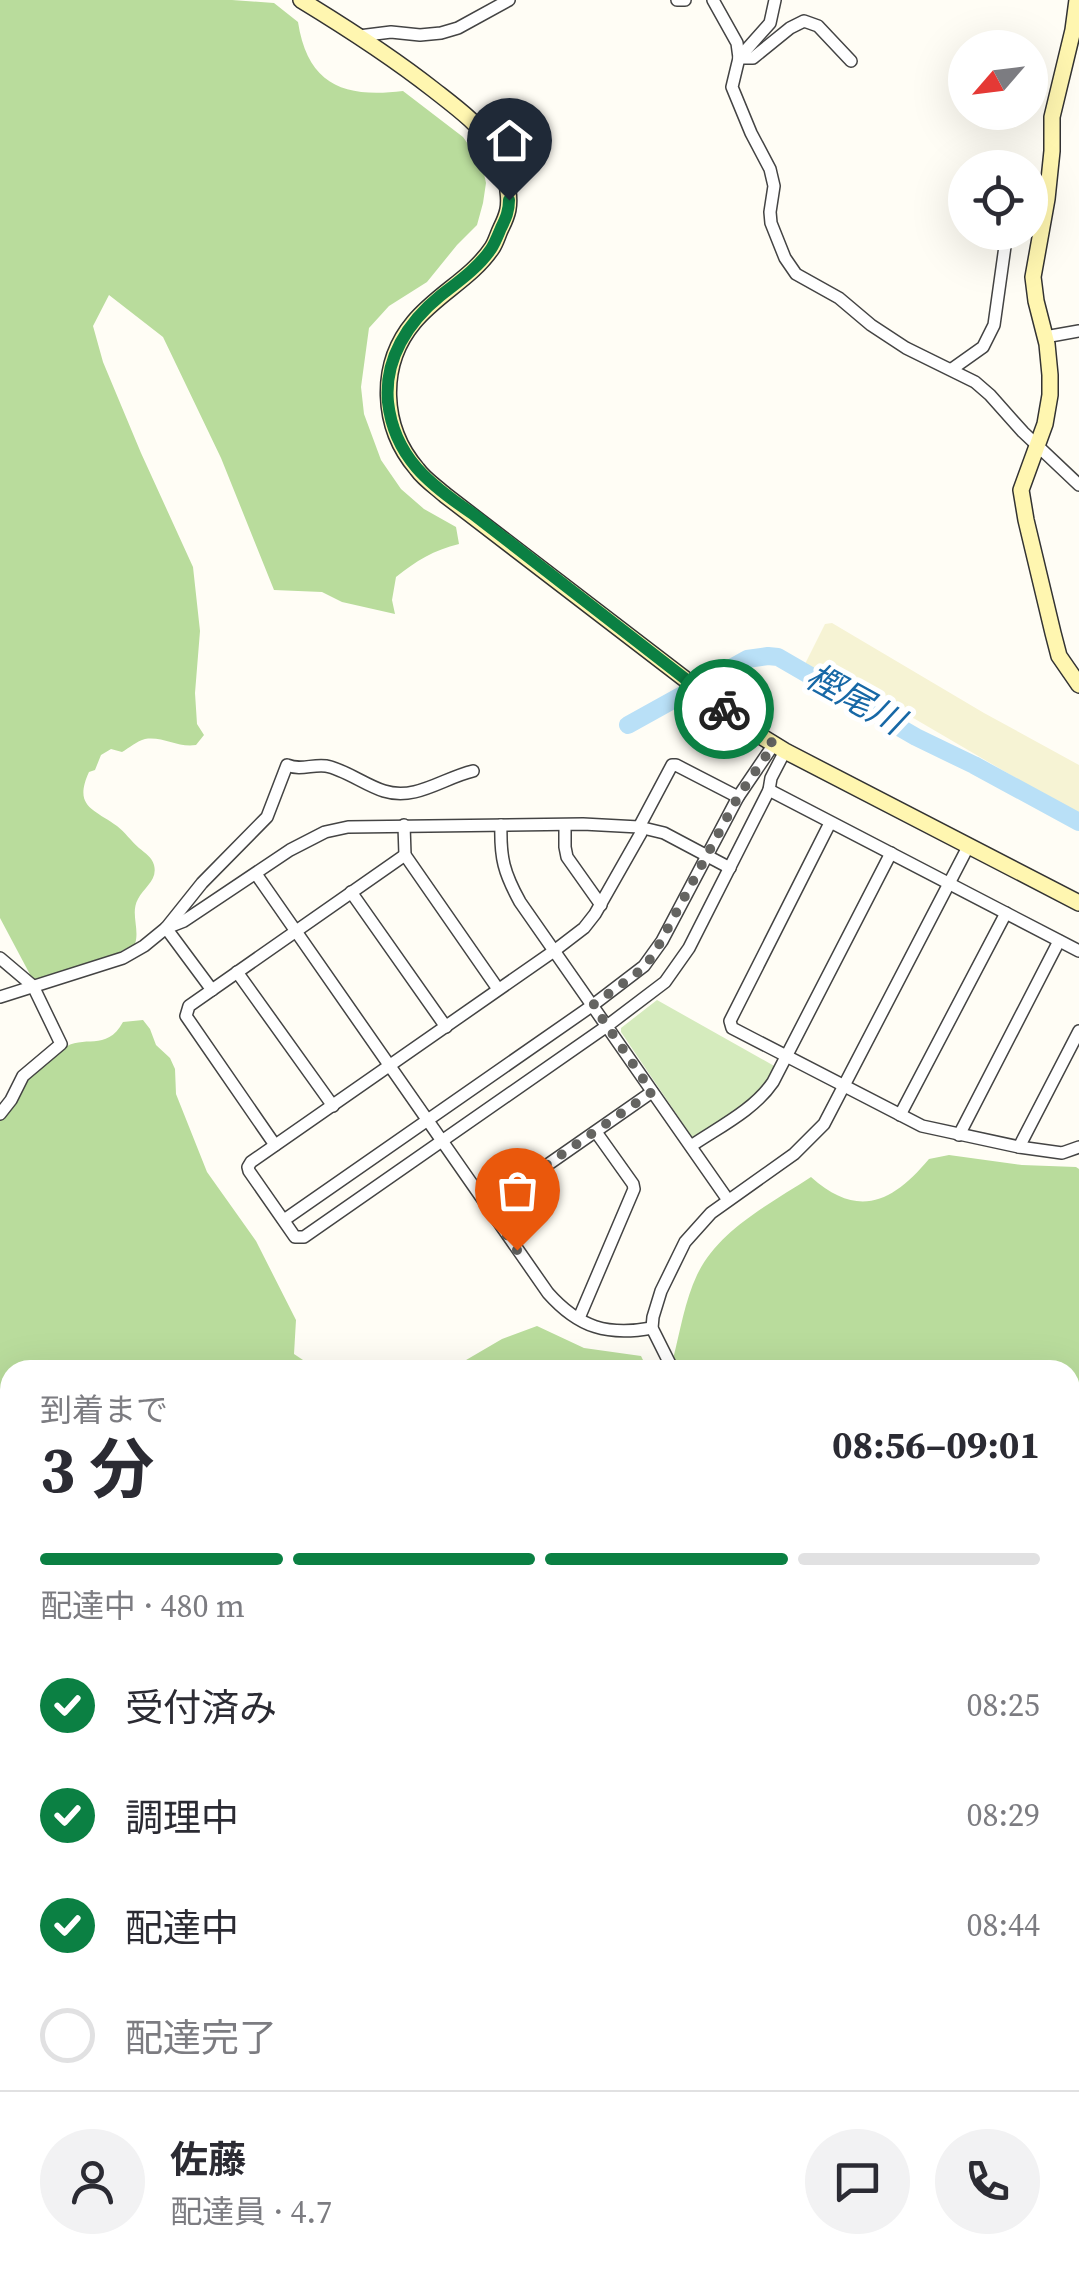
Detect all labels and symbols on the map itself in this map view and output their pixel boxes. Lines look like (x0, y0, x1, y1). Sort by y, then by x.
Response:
north arrow (948, 30, 1048, 130)
pin (467, 98, 552, 201)
water label: 樫尾川 (797, 653, 916, 747)
courier (674, 659, 774, 759)
pin (475, 1148, 560, 1251)

